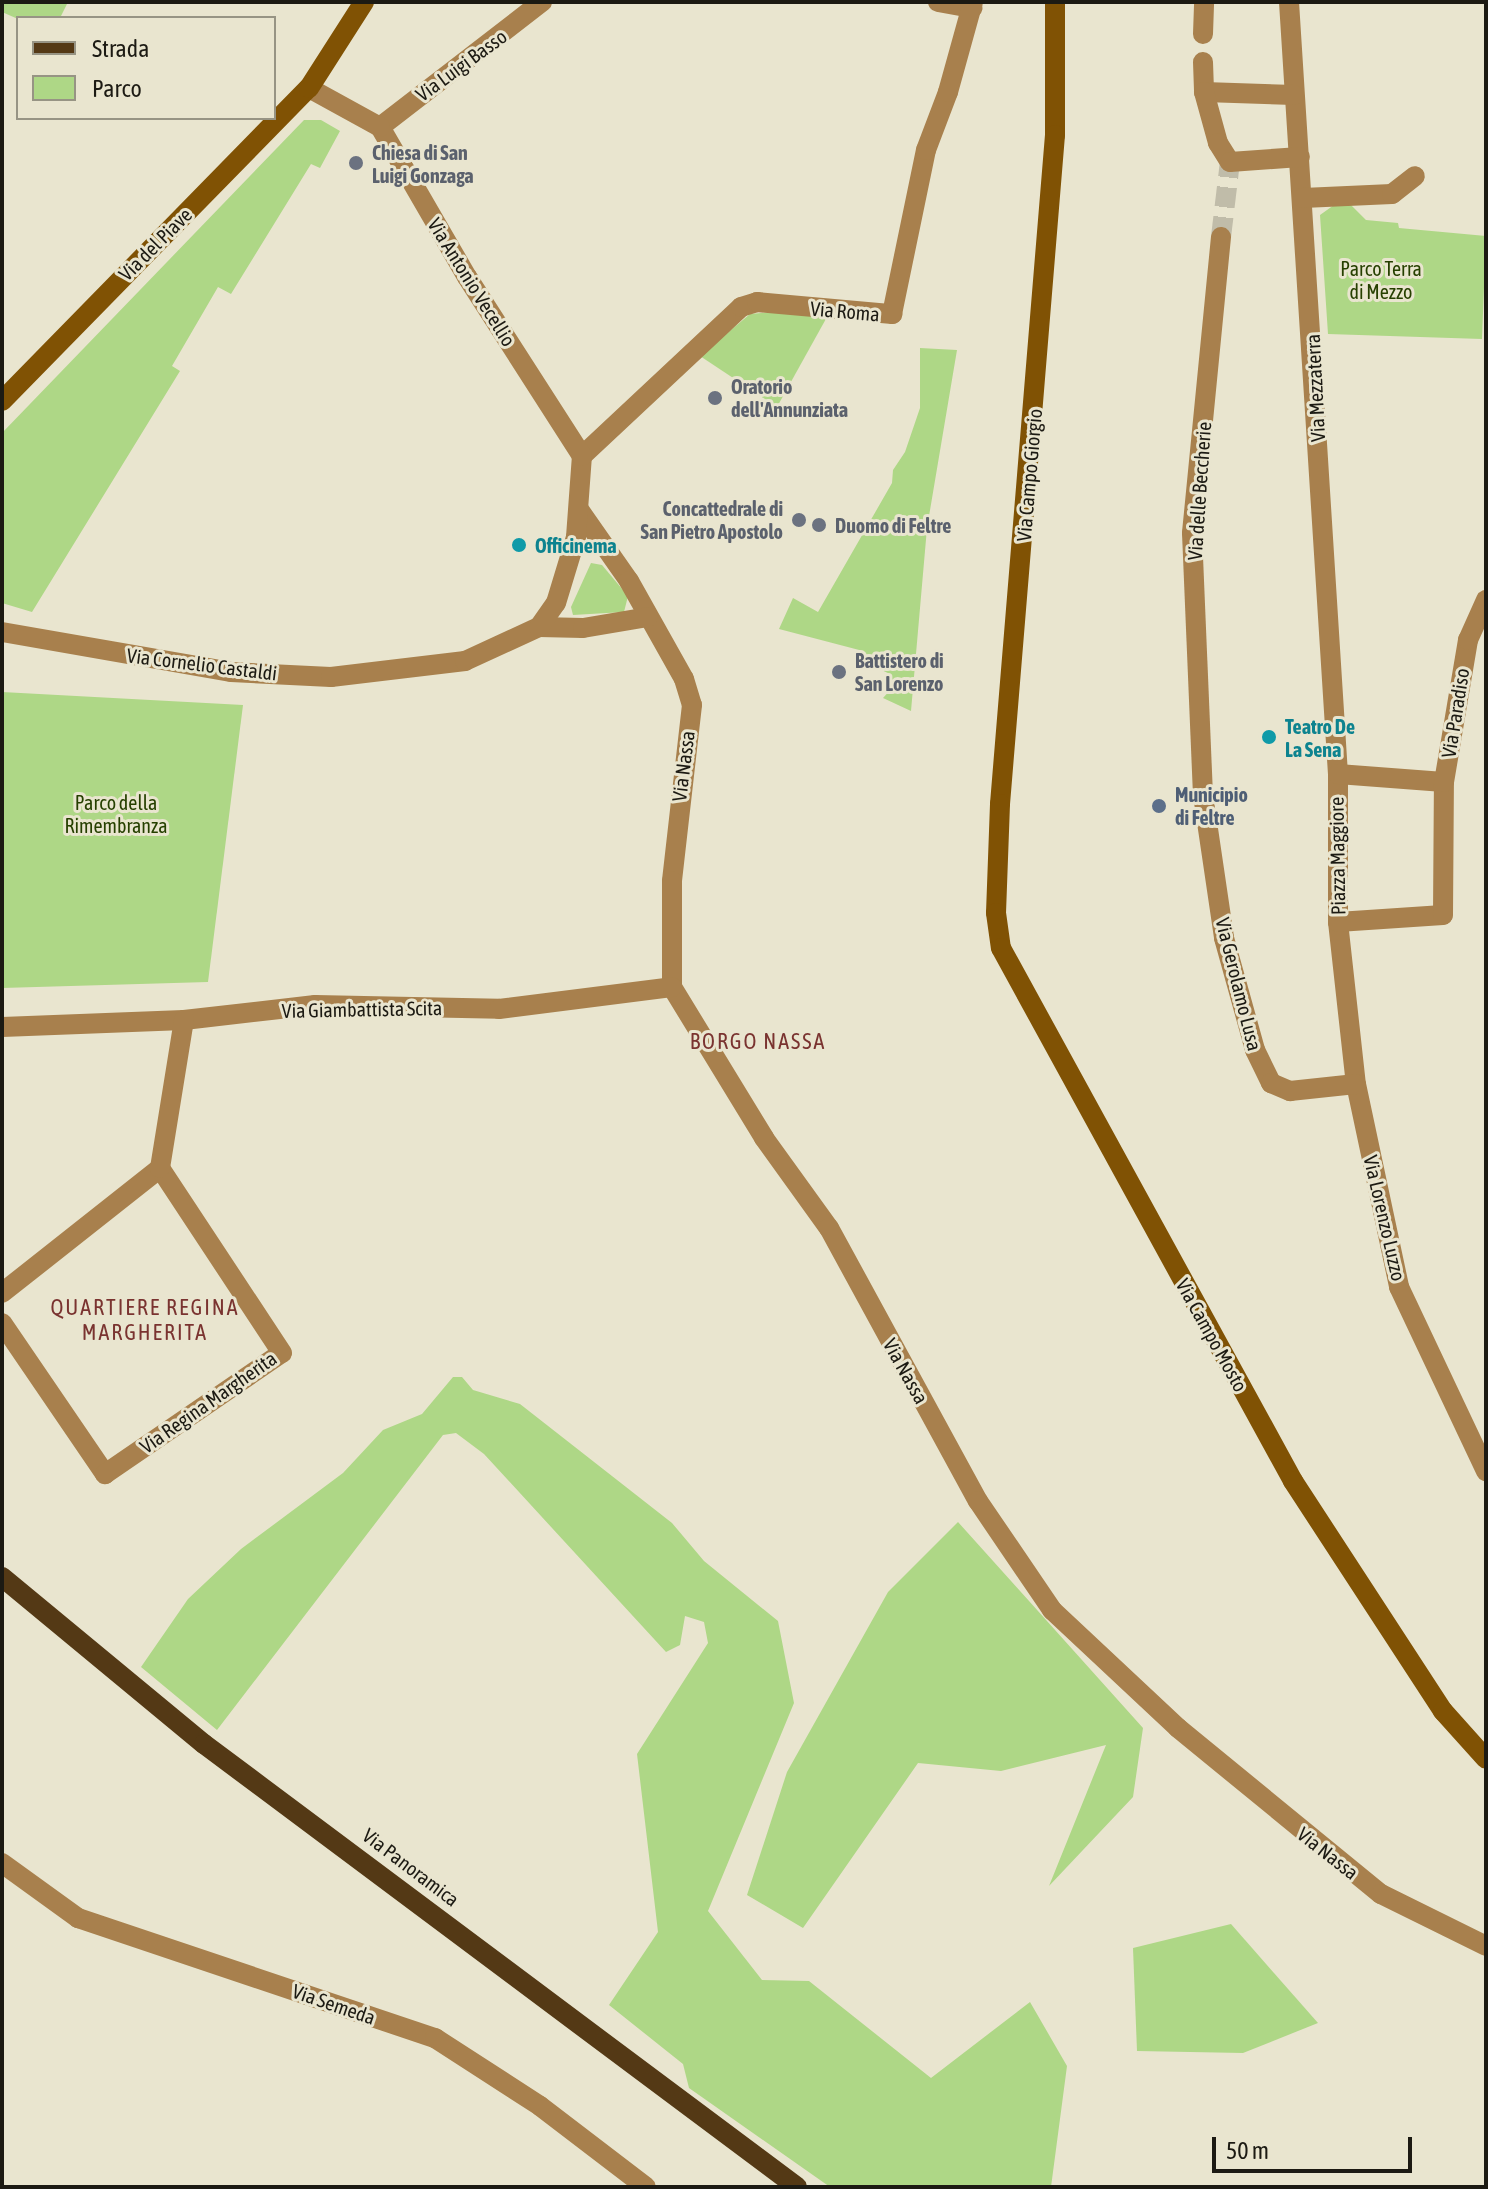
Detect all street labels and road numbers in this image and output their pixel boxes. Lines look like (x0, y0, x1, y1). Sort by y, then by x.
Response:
street label: Via Luigi Basso (411, 24, 511, 106)
street label: Via del Piave (113, 202, 197, 286)
street label: Via Antonio Vecellio (423, 213, 521, 351)
street label: Via Roma (809, 296, 881, 326)
street label: Via Mezzaterra (1300, 333, 1330, 443)
street label: Via Campo Giorgio (1011, 408, 1047, 542)
street label: Via delle Beccherie (1182, 421, 1216, 561)
street label: Via Cornelio Castaldi (126, 643, 278, 685)
street label: Via Paradiso (1436, 666, 1474, 760)
street label: Via Nassa (667, 729, 699, 803)
street label: Piazza Maggiore (1324, 797, 1350, 915)
street label: Via Gerolamo Lusa (1211, 915, 1267, 1053)
street label: Via Giambattista Scita (282, 996, 442, 1022)
street label: Via Lorenzo Luzzo (1359, 1153, 1411, 1283)
street label: Via Campo Mosto (1171, 1274, 1253, 1396)
street label: Via Nassa (878, 1334, 934, 1408)
street label: Via Regina Margherita (135, 1346, 281, 1458)
street label: Via Nassa (1293, 1822, 1363, 1884)
street label: Via Panoramica (358, 1823, 464, 1911)
street label: Via Semeda (289, 1979, 379, 2029)

